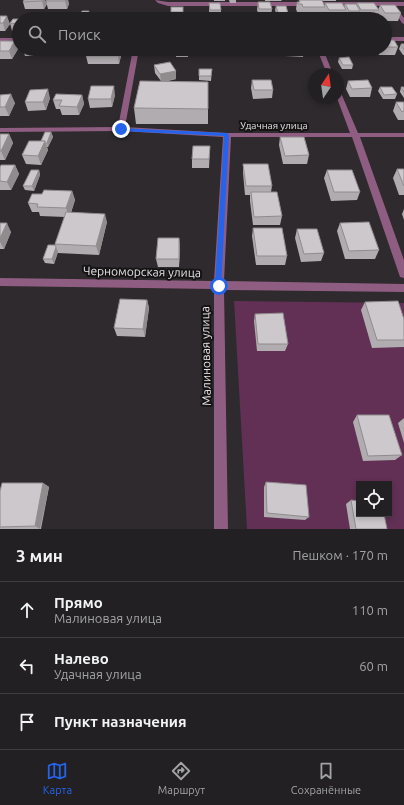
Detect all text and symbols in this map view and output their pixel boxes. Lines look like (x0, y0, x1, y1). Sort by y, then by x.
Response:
search box (12, 12, 392, 56)
icon: search (26, 23, 48, 45)
text: Поиск (58, 26, 101, 43)
north arrow (308, 68, 344, 104)
route end (112, 120, 130, 138)
street label: Удачная улица (240, 120, 308, 131)
street label: Черноморская улица (83, 264, 201, 279)
route start (210, 277, 228, 295)
street label: Малиновая улица (198, 306, 213, 406)
map controls (356, 481, 392, 517)
button: locate (356, 481, 392, 517)
text: 3 мин (16, 546, 63, 565)
text: Пешком · 170 m (292, 548, 388, 562)
text: Прямо (54, 594, 103, 611)
icon: ahead (16, 599, 38, 621)
text: 110 m (352, 603, 388, 617)
text: Малиновая улица (54, 611, 162, 625)
text: Налево (54, 650, 109, 667)
icon: left (16, 655, 38, 677)
text: 60 m (359, 659, 388, 673)
text: Удачная улица (54, 667, 142, 681)
icon: arrive (16, 711, 38, 733)
text: Пункт назначения (54, 713, 187, 730)
tab: Карта (43, 760, 72, 796)
tab: Маршрут (158, 760, 205, 796)
tab: Сохранённые (291, 760, 361, 796)

